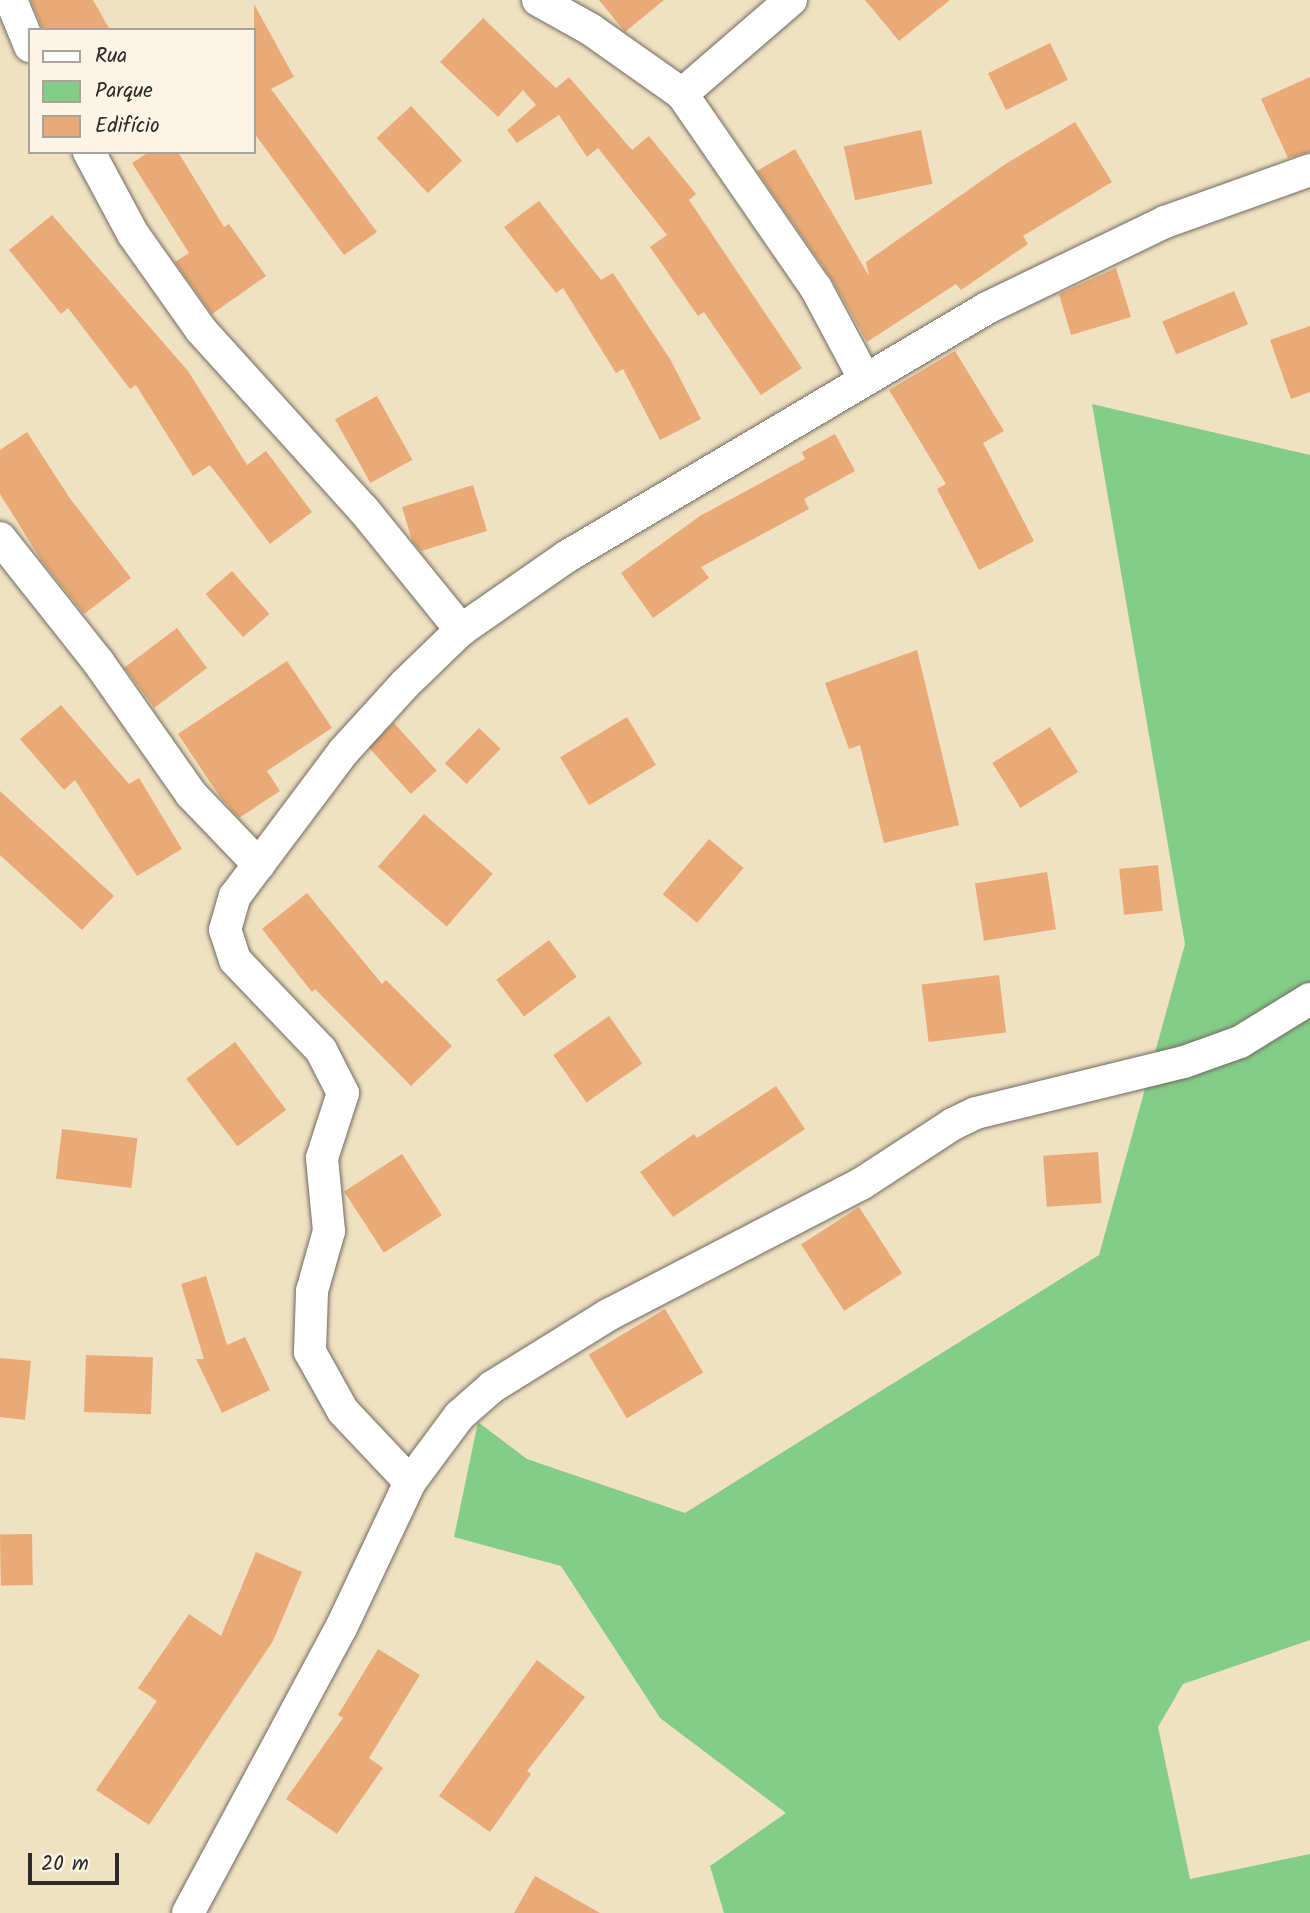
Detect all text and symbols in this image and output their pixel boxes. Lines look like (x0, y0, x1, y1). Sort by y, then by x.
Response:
legend (28, 28, 256, 154)
text: Rua (95, 40, 127, 73)
text: Parque (95, 75, 153, 108)
text: Edifício (95, 110, 160, 143)
scale bar (32, 1840, 122, 1884)
text: 20 m (41, 1848, 89, 1881)

